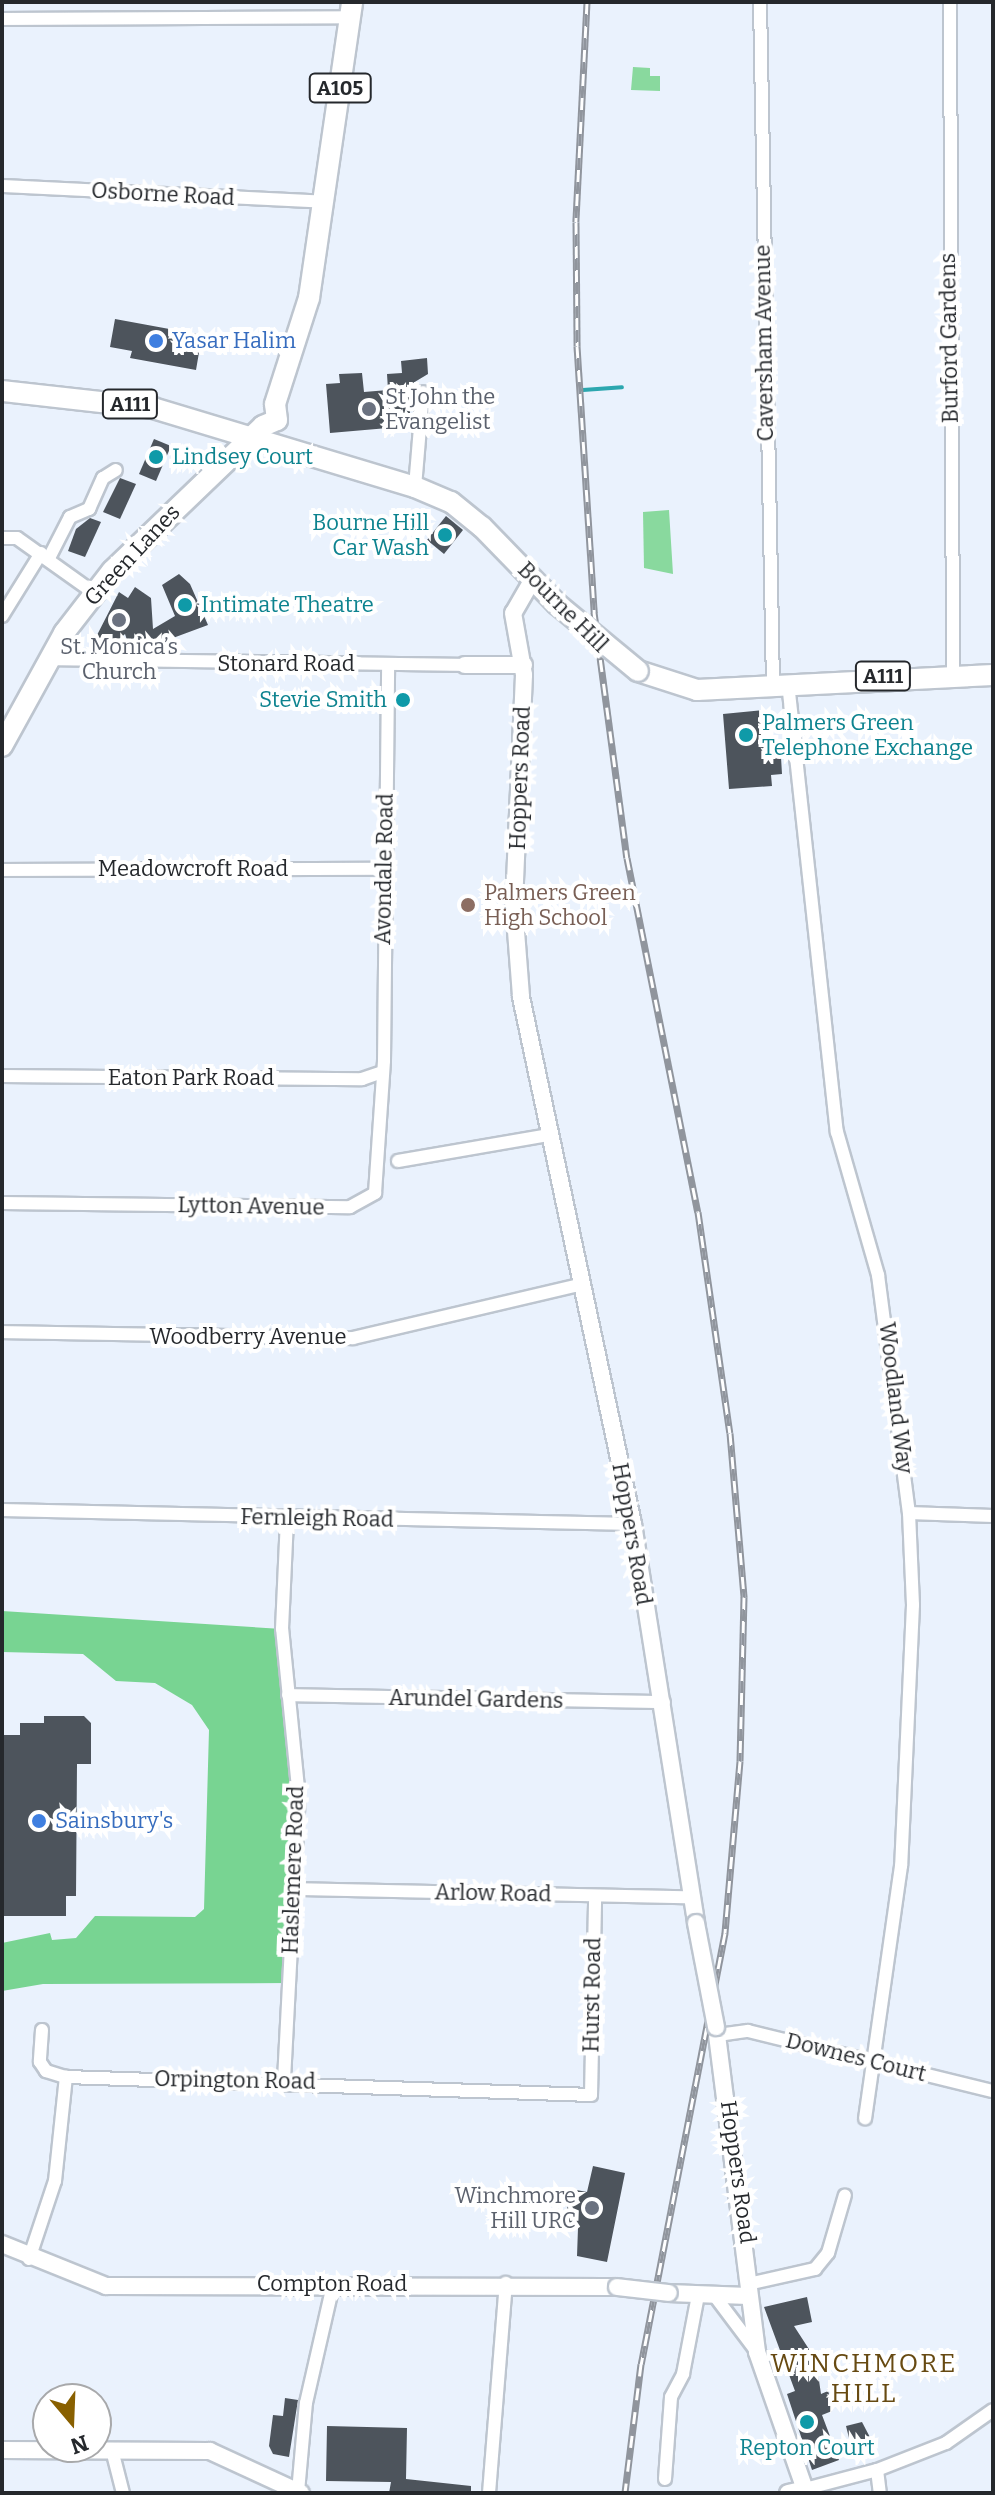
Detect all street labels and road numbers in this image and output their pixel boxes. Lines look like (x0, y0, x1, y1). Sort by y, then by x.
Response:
road number: A105 (308, 72, 372, 104)
street label: Osborne Road (91, 177, 235, 211)
street label: Caversham Avenue (749, 244, 779, 442)
street label: Burford Gardens (934, 253, 964, 423)
road number: A111 (100, 388, 160, 420)
street label: Green Lanes (79, 499, 185, 611)
street label: Bourne Hill (512, 556, 614, 658)
street label: Stonard Road (217, 651, 355, 677)
road number: A111 (853, 660, 913, 692)
street label: Hoppers Road (504, 706, 536, 850)
street label: Avondale Road (369, 793, 399, 945)
street label: Meadowcroft Road (98, 856, 288, 882)
street label: Eaton Park Road (108, 1065, 274, 1091)
street label: Lytton Avenue (177, 1192, 325, 1220)
street label: Woodland Way (874, 1321, 918, 1475)
street label: Woodberry Avenue (150, 1324, 346, 1350)
street label: Hoppers Road (606, 1461, 658, 1607)
street label: Fernleigh Road (240, 1503, 394, 1533)
street label: Arundel Gardens (388, 1684, 564, 1714)
street label: Haslemere Road (277, 1785, 309, 1955)
street label: Arlow Road (434, 1879, 552, 1907)
street label: Hurst Road (578, 1937, 606, 2053)
street label: Downes Court (783, 2027, 929, 2087)
street label: Orpington Road (154, 2065, 316, 2095)
street label: Hoppers Road (715, 2099, 761, 2245)
street label: Compton Road (257, 2271, 407, 2297)

